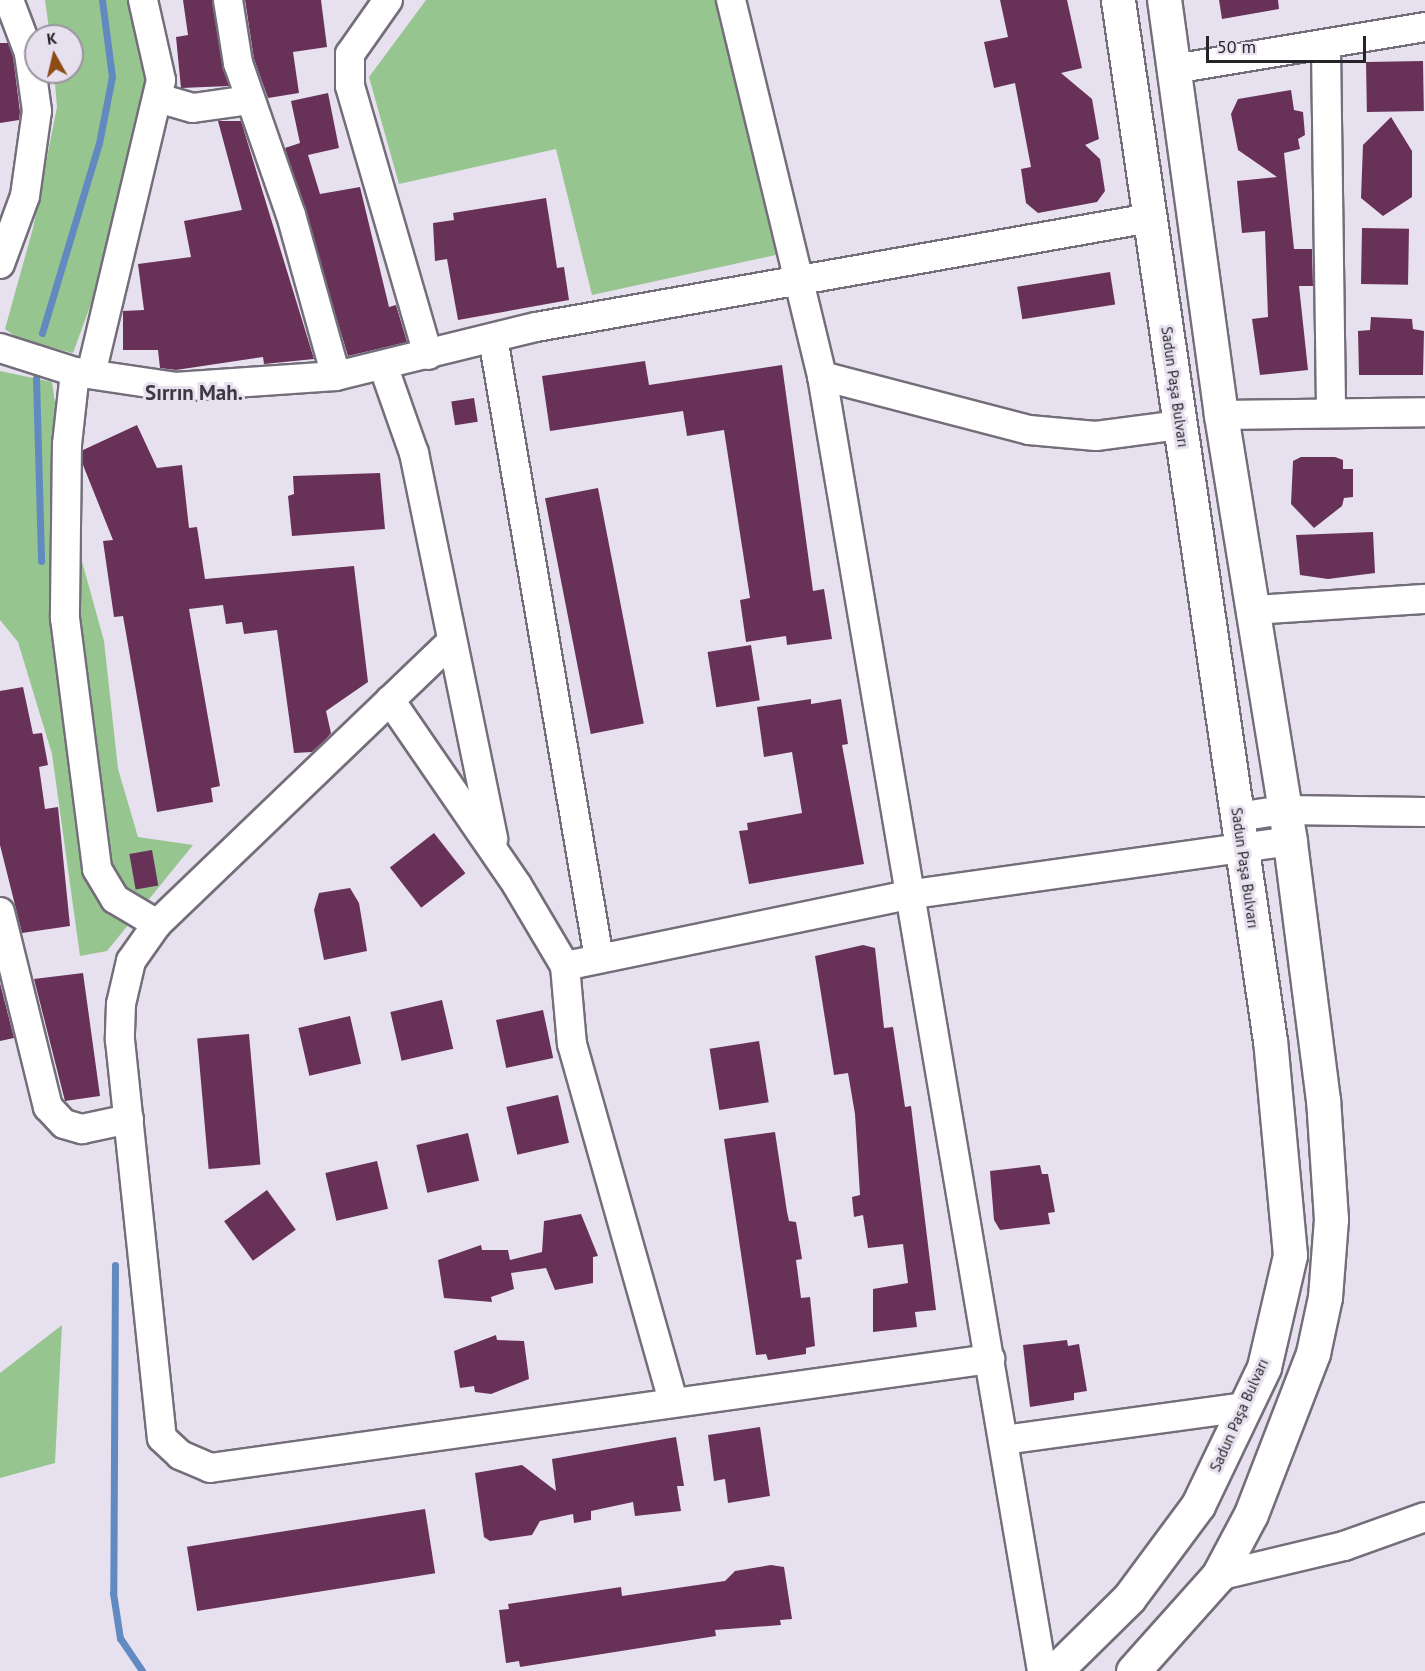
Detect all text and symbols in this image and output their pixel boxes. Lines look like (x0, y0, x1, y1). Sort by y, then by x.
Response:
north arrow (24, 24, 84, 84)
scale bar (1209, 24, 1370, 62)
text: K (45, 28, 58, 49)
text: 50 m (1217, 35, 1256, 58)
street label: Sadun Paşa Bulvarı (1158, 325, 1192, 449)
district label: Sırrın Mah. (145, 380, 243, 406)
street label: Sadun Paşa Bulvarı (1228, 806, 1262, 930)
street label: Sadun Paşa Bulvarı (1206, 1356, 1272, 1474)

